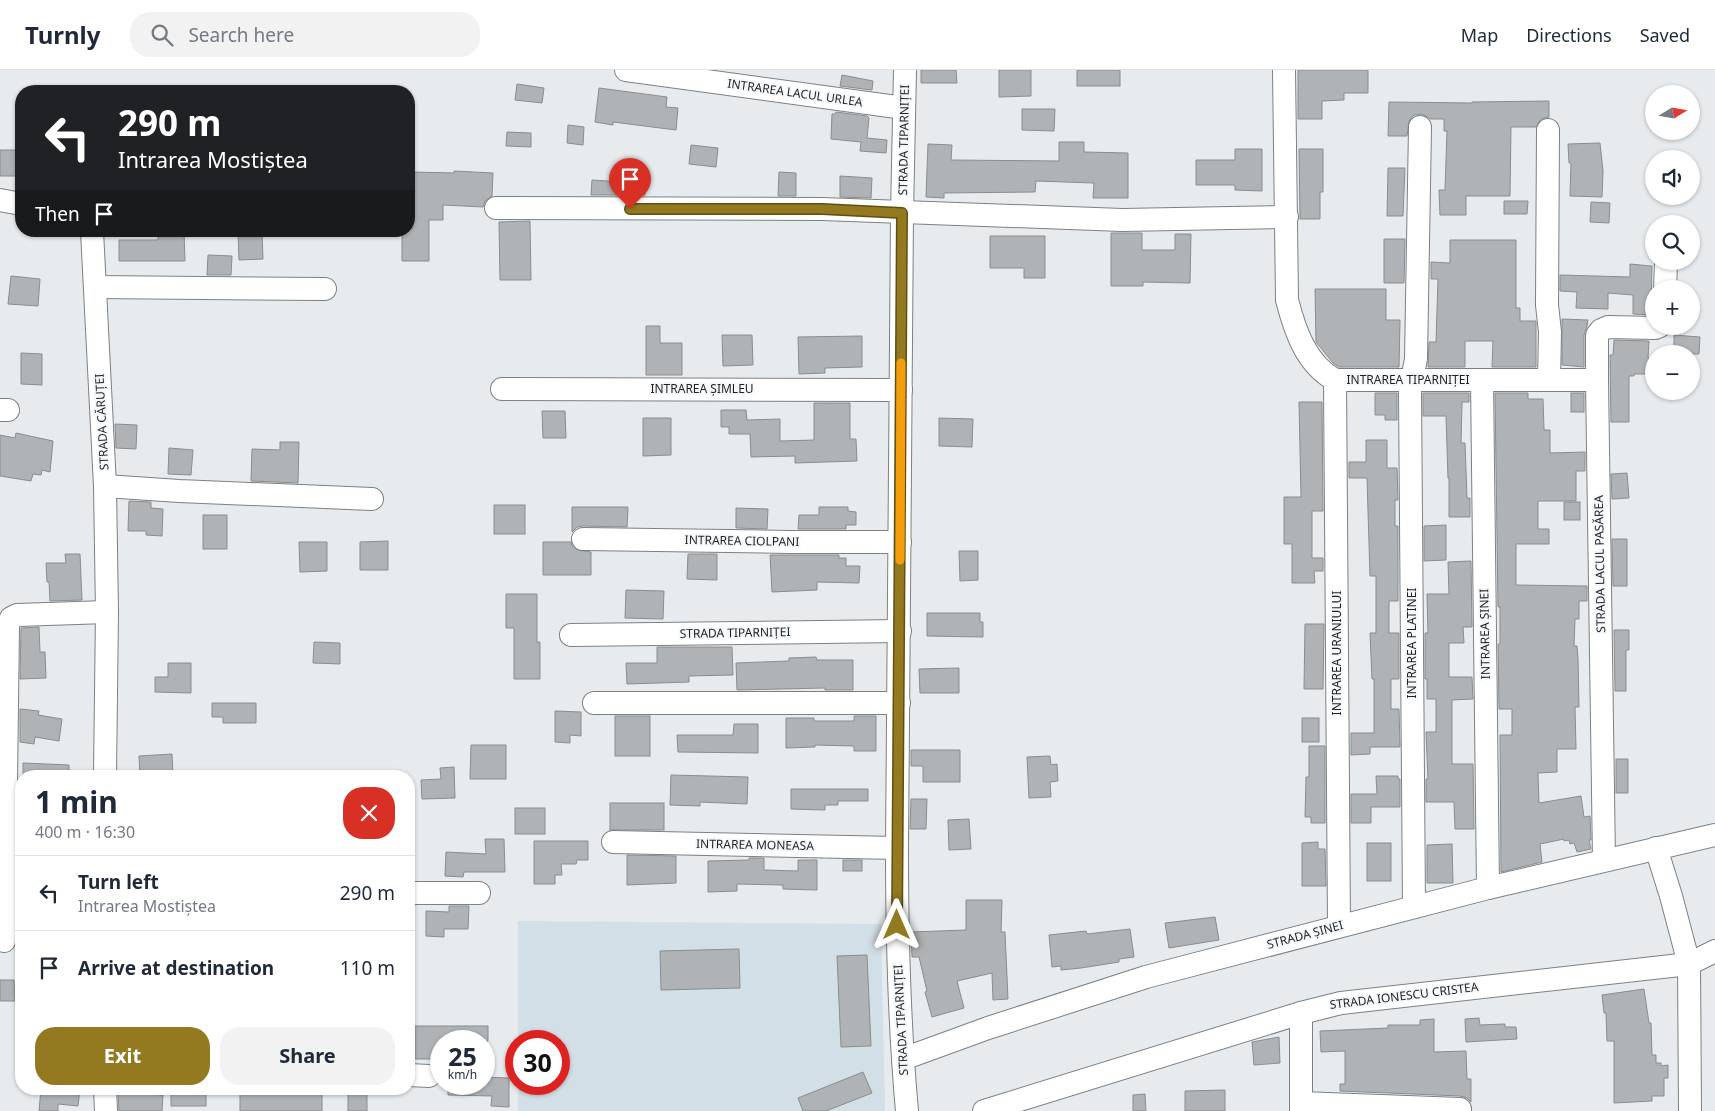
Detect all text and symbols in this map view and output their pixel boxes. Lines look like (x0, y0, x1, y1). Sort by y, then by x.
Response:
search box (130, 12, 480, 57)
text: Turnly (25, 18, 100, 51)
icon: search (148, 21, 176, 49)
text: Search here (188, 22, 294, 48)
text: Map (1461, 23, 1498, 47)
text: Directions (1526, 23, 1612, 47)
text: Saved (1640, 23, 1690, 47)
street label: INTRAREA LACUL URLEA (726, 75, 864, 110)
street label: STRADA TIPARNIȚEI (894, 84, 913, 196)
north arrow (1645, 85, 1700, 140)
map controls (1645, 85, 1700, 400)
text: 290 m (118, 99, 221, 146)
icon: left (35, 105, 100, 170)
text: Intrarea Mostiștea (118, 144, 308, 174)
button: sound (1645, 150, 1700, 205)
pin (609, 158, 651, 209)
icon: arrive (616, 165, 644, 193)
icon: arrive (90, 200, 118, 228)
text: Then (35, 201, 80, 227)
button: search (1645, 215, 1700, 270)
button: + (1645, 280, 1700, 335)
button: − (1645, 345, 1700, 400)
street label: INTRAREA TIPARNIȚEI (1346, 371, 1470, 388)
street label: STRADA CĂRUȚEI (90, 373, 113, 471)
street label: INTRAREA ȘIMLEU (650, 380, 754, 397)
street label: STRADA LACUL PASĂREA (1590, 495, 1609, 633)
street label: INTRAREA CIOLPANI (684, 531, 800, 550)
street label: INTRAREA PLATINEI (1403, 588, 1420, 698)
street label: INTRAREA ȘINEI (1475, 589, 1494, 679)
street label: INTRAREA URANIULUI (1328, 591, 1345, 715)
street label: STRADA TIPARNIȚEI (679, 623, 791, 642)
text: 1 min (35, 781, 118, 822)
button: close (343, 787, 395, 839)
text: 400 m · 16:30 (35, 821, 135, 843)
street label: INTRAREA MONEASA (696, 835, 814, 854)
text: Turn left (78, 869, 159, 895)
icon: left (35, 879, 63, 907)
text: 290 m (340, 880, 395, 906)
text: Intrarea Mostiștea (78, 895, 216, 917)
position arrow (870, 898, 922, 950)
street label: STRADA ȘINEI (1265, 916, 1345, 953)
icon: arrive (35, 954, 63, 982)
text: Arrive at destination (78, 955, 274, 981)
text: 110 m (340, 955, 395, 981)
street label: STRADA TIPARNIȚEI (889, 964, 912, 1076)
street label: STRADA IONESCU CRISTEA (1329, 978, 1480, 1013)
button: Exit (35, 1027, 210, 1085)
button: Share (220, 1027, 395, 1085)
speed limit sign: 30 (505, 1030, 570, 1095)
text: 25 (448, 1039, 477, 1073)
text: km/h (448, 1066, 477, 1083)

